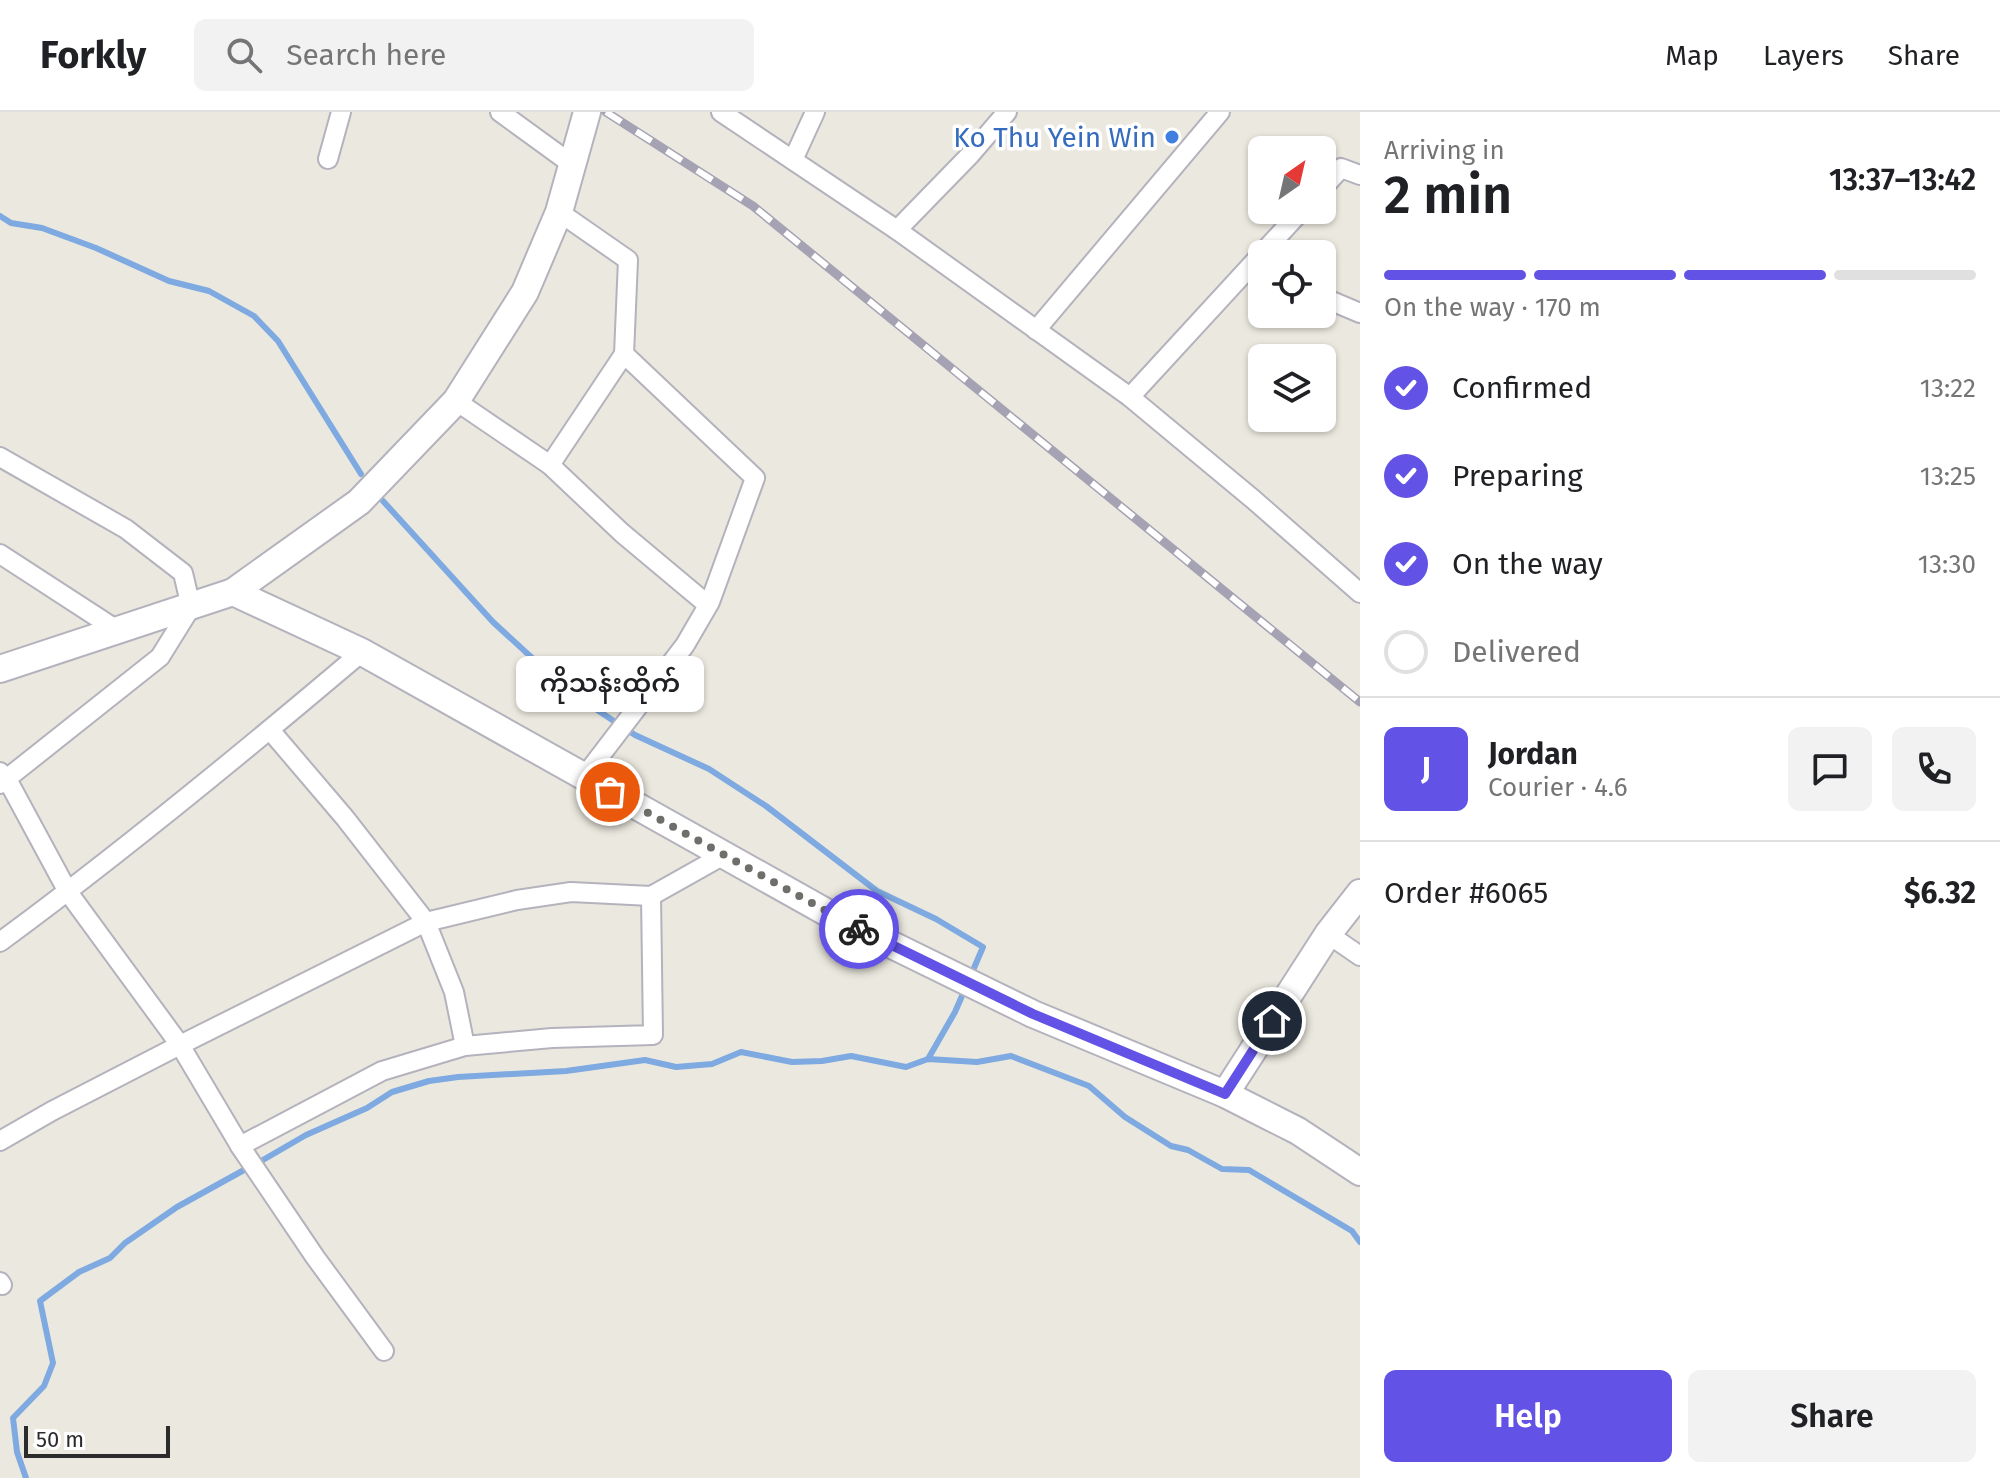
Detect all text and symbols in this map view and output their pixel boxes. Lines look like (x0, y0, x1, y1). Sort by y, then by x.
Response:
search box (194, 19, 754, 91)
text: Forkly (40, 32, 146, 78)
icon: search (222, 33, 266, 77)
text: Search here (286, 37, 446, 73)
text: Map (1665, 39, 1719, 72)
text: Layers (1763, 39, 1844, 72)
text: Share (1888, 39, 1960, 72)
place label: Ko Thu Yein Win (953, 121, 1156, 154)
marker: Ko Thu Yein Win (1163, 128, 1181, 146)
text: Arriving in (1384, 135, 1505, 166)
north arrow (1248, 136, 1336, 224)
map controls (1248, 136, 1336, 432)
text: 13:37–13:42 (1829, 162, 1976, 198)
text: 2 min (1384, 164, 1512, 227)
button: locate (1248, 240, 1336, 328)
text: On the way · 170 m (1384, 292, 1601, 323)
button: layers (1248, 344, 1336, 432)
icon: check (1384, 366, 1428, 410)
text: Confirmed (1452, 370, 1592, 406)
text: 13:22 (1920, 373, 1976, 404)
icon: check (1384, 454, 1428, 498)
text: Preparing (1452, 458, 1583, 494)
text: 13:25 (1920, 461, 1976, 492)
icon: check (1384, 542, 1428, 586)
text: On the way (1452, 546, 1603, 582)
text: 13:30 (1918, 549, 1976, 580)
text: Delivered (1452, 634, 1581, 670)
callout: ကိုသန်းထိုက် (516, 656, 704, 712)
text: ကိုသန်းထိုက် (540, 668, 680, 699)
button: chat (1788, 727, 1872, 811)
button: phone (1892, 727, 1976, 811)
text: Jordan (1488, 736, 1578, 772)
text: J (1421, 751, 1431, 787)
pin (576, 758, 644, 826)
icon: bag (588, 770, 632, 814)
text: Courier · 4.6 (1488, 772, 1628, 803)
text: Order #6065 (1384, 875, 1548, 911)
text: $6.32 (1904, 875, 1976, 911)
courier (819, 889, 899, 969)
icon: bike (837, 907, 881, 951)
pin (1238, 987, 1306, 1055)
icon: home (1250, 999, 1294, 1043)
button: Help (1384, 1370, 1672, 1462)
button: Share (1688, 1370, 1976, 1462)
scale bar (24, 1422, 170, 1458)
text: 50 m (36, 1426, 84, 1453)

